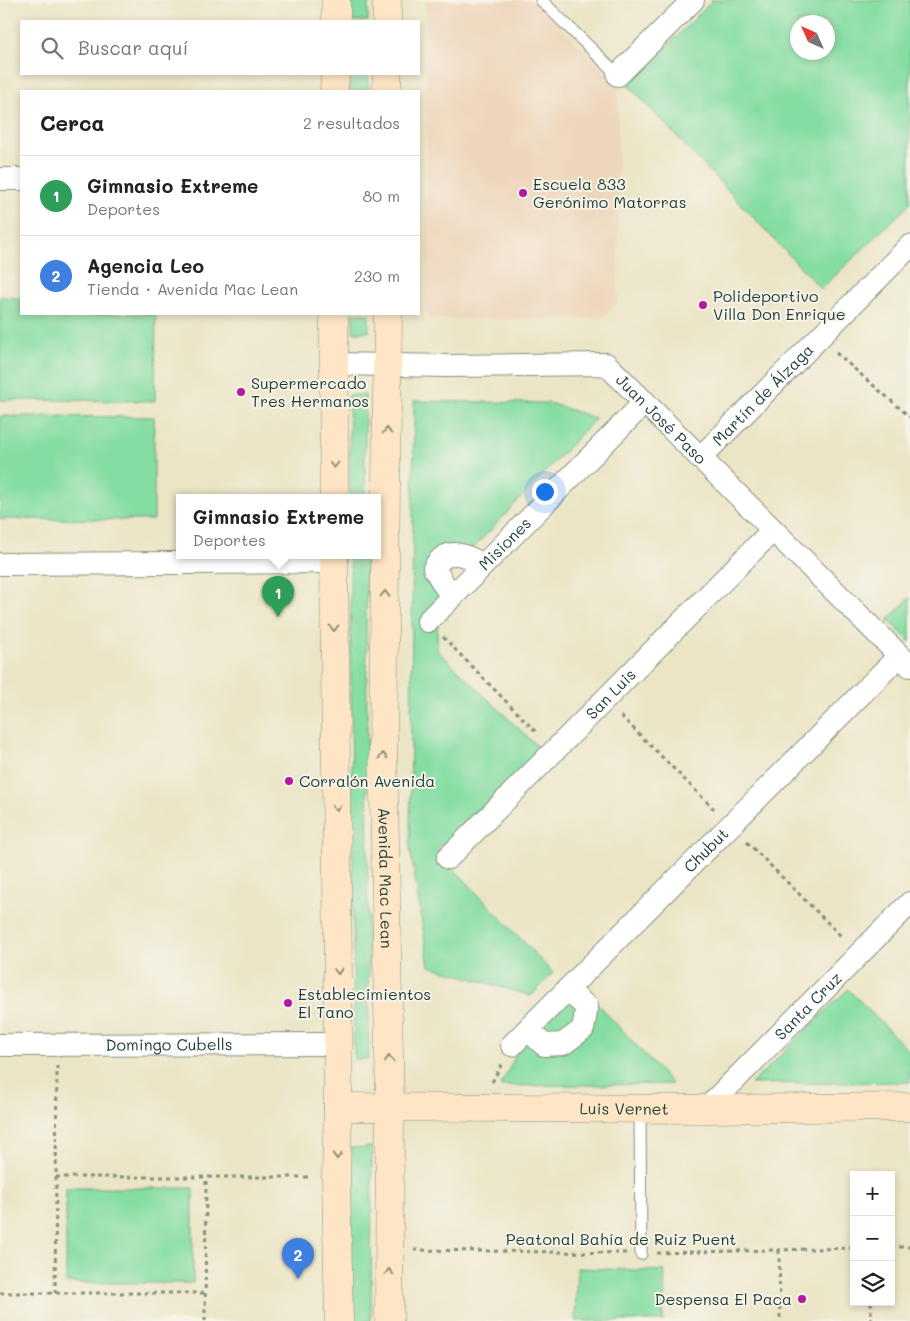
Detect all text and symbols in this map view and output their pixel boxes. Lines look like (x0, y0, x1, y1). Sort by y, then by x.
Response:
north arrow (790, 15, 835, 60)
search box (20, 20, 420, 75)
icon: search (38, 34, 66, 62)
text: Buscar aquí (78, 35, 188, 60)
text: Cerca (40, 109, 105, 136)
text: 2 resultados (303, 112, 400, 133)
text: Gimnasio Extreme (87, 173, 258, 198)
place label: Escuela 833 Gerónimo Matorras (533, 173, 686, 212)
text: 1 (52, 185, 60, 206)
text: 80 m (363, 185, 400, 206)
marker: Escuela 833 Gerónimo Matorras (517, 187, 529, 199)
text: Deportes (87, 198, 160, 219)
text: Agencia Leo (87, 253, 204, 278)
text: 2 (52, 265, 60, 286)
text: 230 m (354, 265, 400, 286)
text: Tienda · Avenida Mac Lean (87, 278, 298, 299)
place label: Polideportivo Villa Don Enrique (713, 285, 846, 324)
marker: Polideportivo Villa Don Enrique (697, 299, 709, 311)
street label: Martín de Álzaga (707, 339, 817, 450)
street label: Juan José Paso (612, 369, 712, 468)
place label: Supermercado Tres Hermanos (251, 372, 369, 411)
marker: Supermercado Tres Hermanos (235, 386, 247, 398)
one-way arrow (382, 427, 392, 434)
one-way arrow (329, 462, 339, 469)
your location (532, 479, 558, 505)
popup (176, 494, 381, 559)
text: Gimnasio Extreme (193, 504, 364, 529)
street label: Misiones (474, 512, 535, 574)
text: Deportes (193, 529, 266, 550)
pin: 1 (262, 576, 294, 617)
one-way arrow (380, 589, 390, 597)
one-way arrow (329, 624, 340, 632)
street label: San Luis (581, 664, 640, 723)
one-way arrow (378, 752, 389, 760)
place label: Corralón Avenida (299, 770, 435, 791)
marker: Corralón Avenida (283, 775, 295, 787)
one-way arrow (331, 804, 341, 812)
street label: Avenida Mac Lean (374, 807, 398, 949)
street label: Chubut (679, 823, 733, 877)
one-way arrow (333, 967, 343, 975)
street label: Santa Cruz (770, 967, 846, 1044)
place label: Establecimientos El Tano (298, 983, 431, 1022)
marker: Establecimientos El Tano (282, 997, 294, 1009)
street label: Domingo Cubells (105, 1033, 233, 1055)
one-way arrow (384, 1054, 394, 1062)
street label: Luis Vernet (579, 1097, 669, 1119)
one-way arrow (331, 1152, 342, 1160)
map controls (850, 1171, 895, 1306)
button: + (850, 1171, 895, 1216)
button: − (850, 1216, 895, 1261)
street label: Peatonal Bahía de Ruiz Puent (506, 1228, 736, 1249)
pin: 2 (282, 1238, 314, 1279)
button: layers (850, 1261, 895, 1306)
one-way arrow (384, 1268, 394, 1276)
place label: Despensa El Paca (654, 1288, 792, 1309)
marker: Despensa El Paca (796, 1293, 808, 1305)

